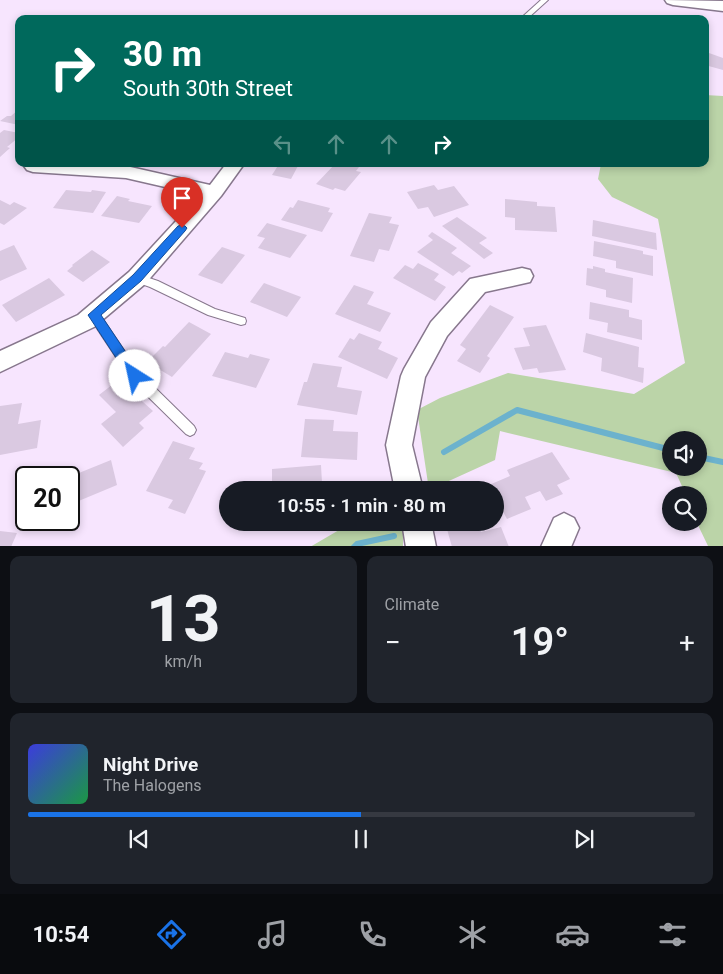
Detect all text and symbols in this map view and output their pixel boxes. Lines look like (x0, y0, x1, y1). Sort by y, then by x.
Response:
text: 30 m (123, 34, 202, 75)
icon: right (40, 35, 105, 100)
text: South 30th Street (123, 76, 293, 101)
icon: left (269, 130, 297, 158)
icon: ahead (322, 130, 350, 158)
icon: ahead (375, 130, 403, 158)
icon: right (428, 130, 456, 158)
pin (161, 177, 203, 228)
icon: arrive (168, 184, 196, 212)
position arrow (108, 349, 160, 401)
map controls (662, 431, 707, 531)
button: sound (662, 431, 707, 476)
speed limit sign: 20 (15, 466, 80, 531)
button: search (662, 486, 707, 531)
text: 10:55 · 1 min · 80 m (277, 494, 446, 517)
text: 13 (146, 581, 221, 657)
text: Climate (385, 595, 439, 614)
text: 19° (511, 620, 569, 664)
text: − (385, 626, 401, 659)
text: + (679, 626, 695, 659)
text: km/h (164, 652, 202, 671)
text: Night Drive (103, 753, 198, 776)
text: The Halogens (103, 776, 202, 795)
icon: previous (125, 825, 153, 853)
icon: pause (347, 825, 375, 853)
icon: next (570, 825, 598, 853)
icon: directions (154, 917, 189, 952)
icon: music (255, 917, 290, 952)
icon: phone (355, 917, 390, 952)
icon: climate (455, 917, 490, 952)
icon: car (555, 917, 590, 952)
icon: filters (655, 917, 690, 952)
text: 10:54 (33, 922, 89, 947)

